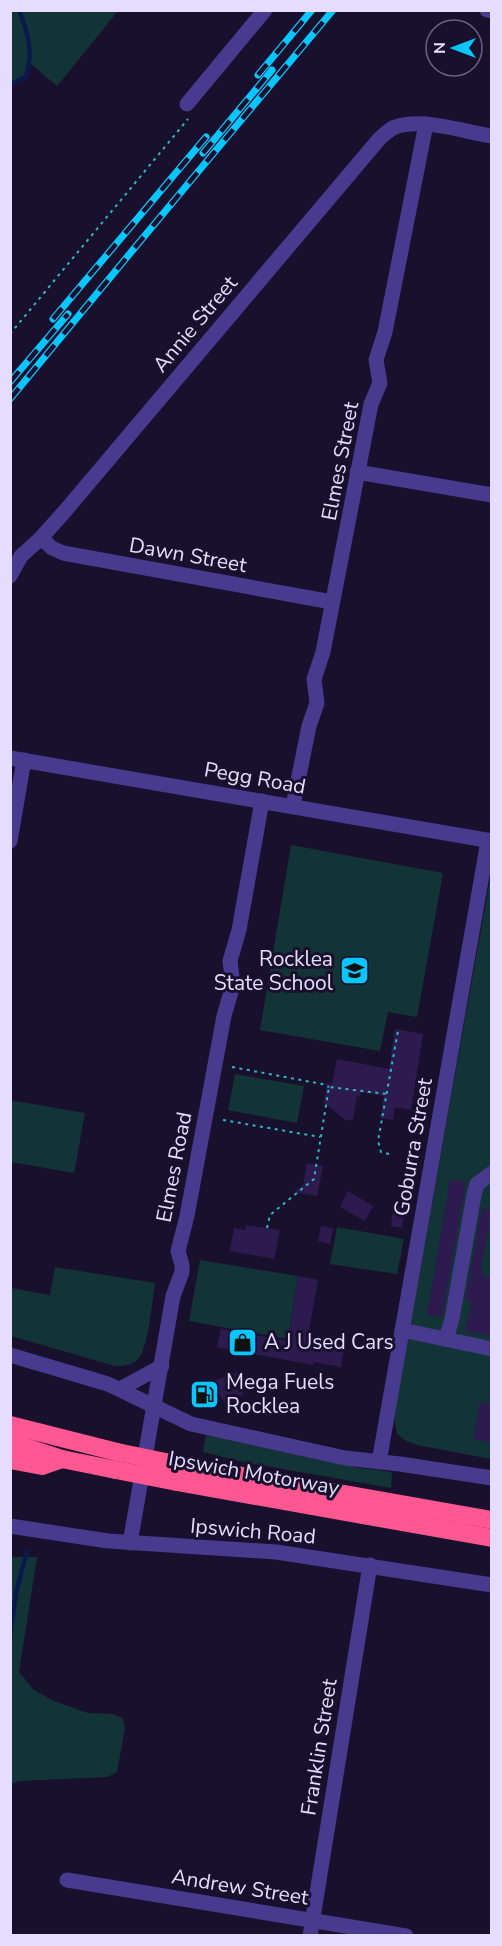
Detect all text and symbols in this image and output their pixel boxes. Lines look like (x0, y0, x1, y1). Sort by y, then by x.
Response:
north arrow (424, 18, 484, 78)
text: N (429, 42, 451, 54)
street label: Annie Street (146, 269, 244, 378)
street label: Elmes Street (315, 399, 365, 523)
street label: Dawn Street (127, 531, 250, 579)
street label: Pegg Road (202, 755, 308, 801)
place label: Rocklea State School (214, 945, 334, 997)
school or university icon: Rocklea State School (338, 955, 370, 987)
street label: Goburra Street (387, 1075, 439, 1218)
street label: Elmes Road (150, 1109, 198, 1225)
shop icon: A J Used Cars (227, 1326, 259, 1358)
place label: A J Used Cars (264, 1328, 394, 1356)
place label: Mega Fuels Rocklea (226, 1368, 334, 1420)
fuel station icon: Mega Fuels Rocklea (189, 1378, 221, 1410)
street label: Ipswich Motorway (166, 1444, 342, 1502)
street label: Ipswich Road (189, 1512, 317, 1550)
street label: Franklin Street (294, 1676, 344, 1817)
street label: Andrew Street (170, 1862, 311, 1912)

